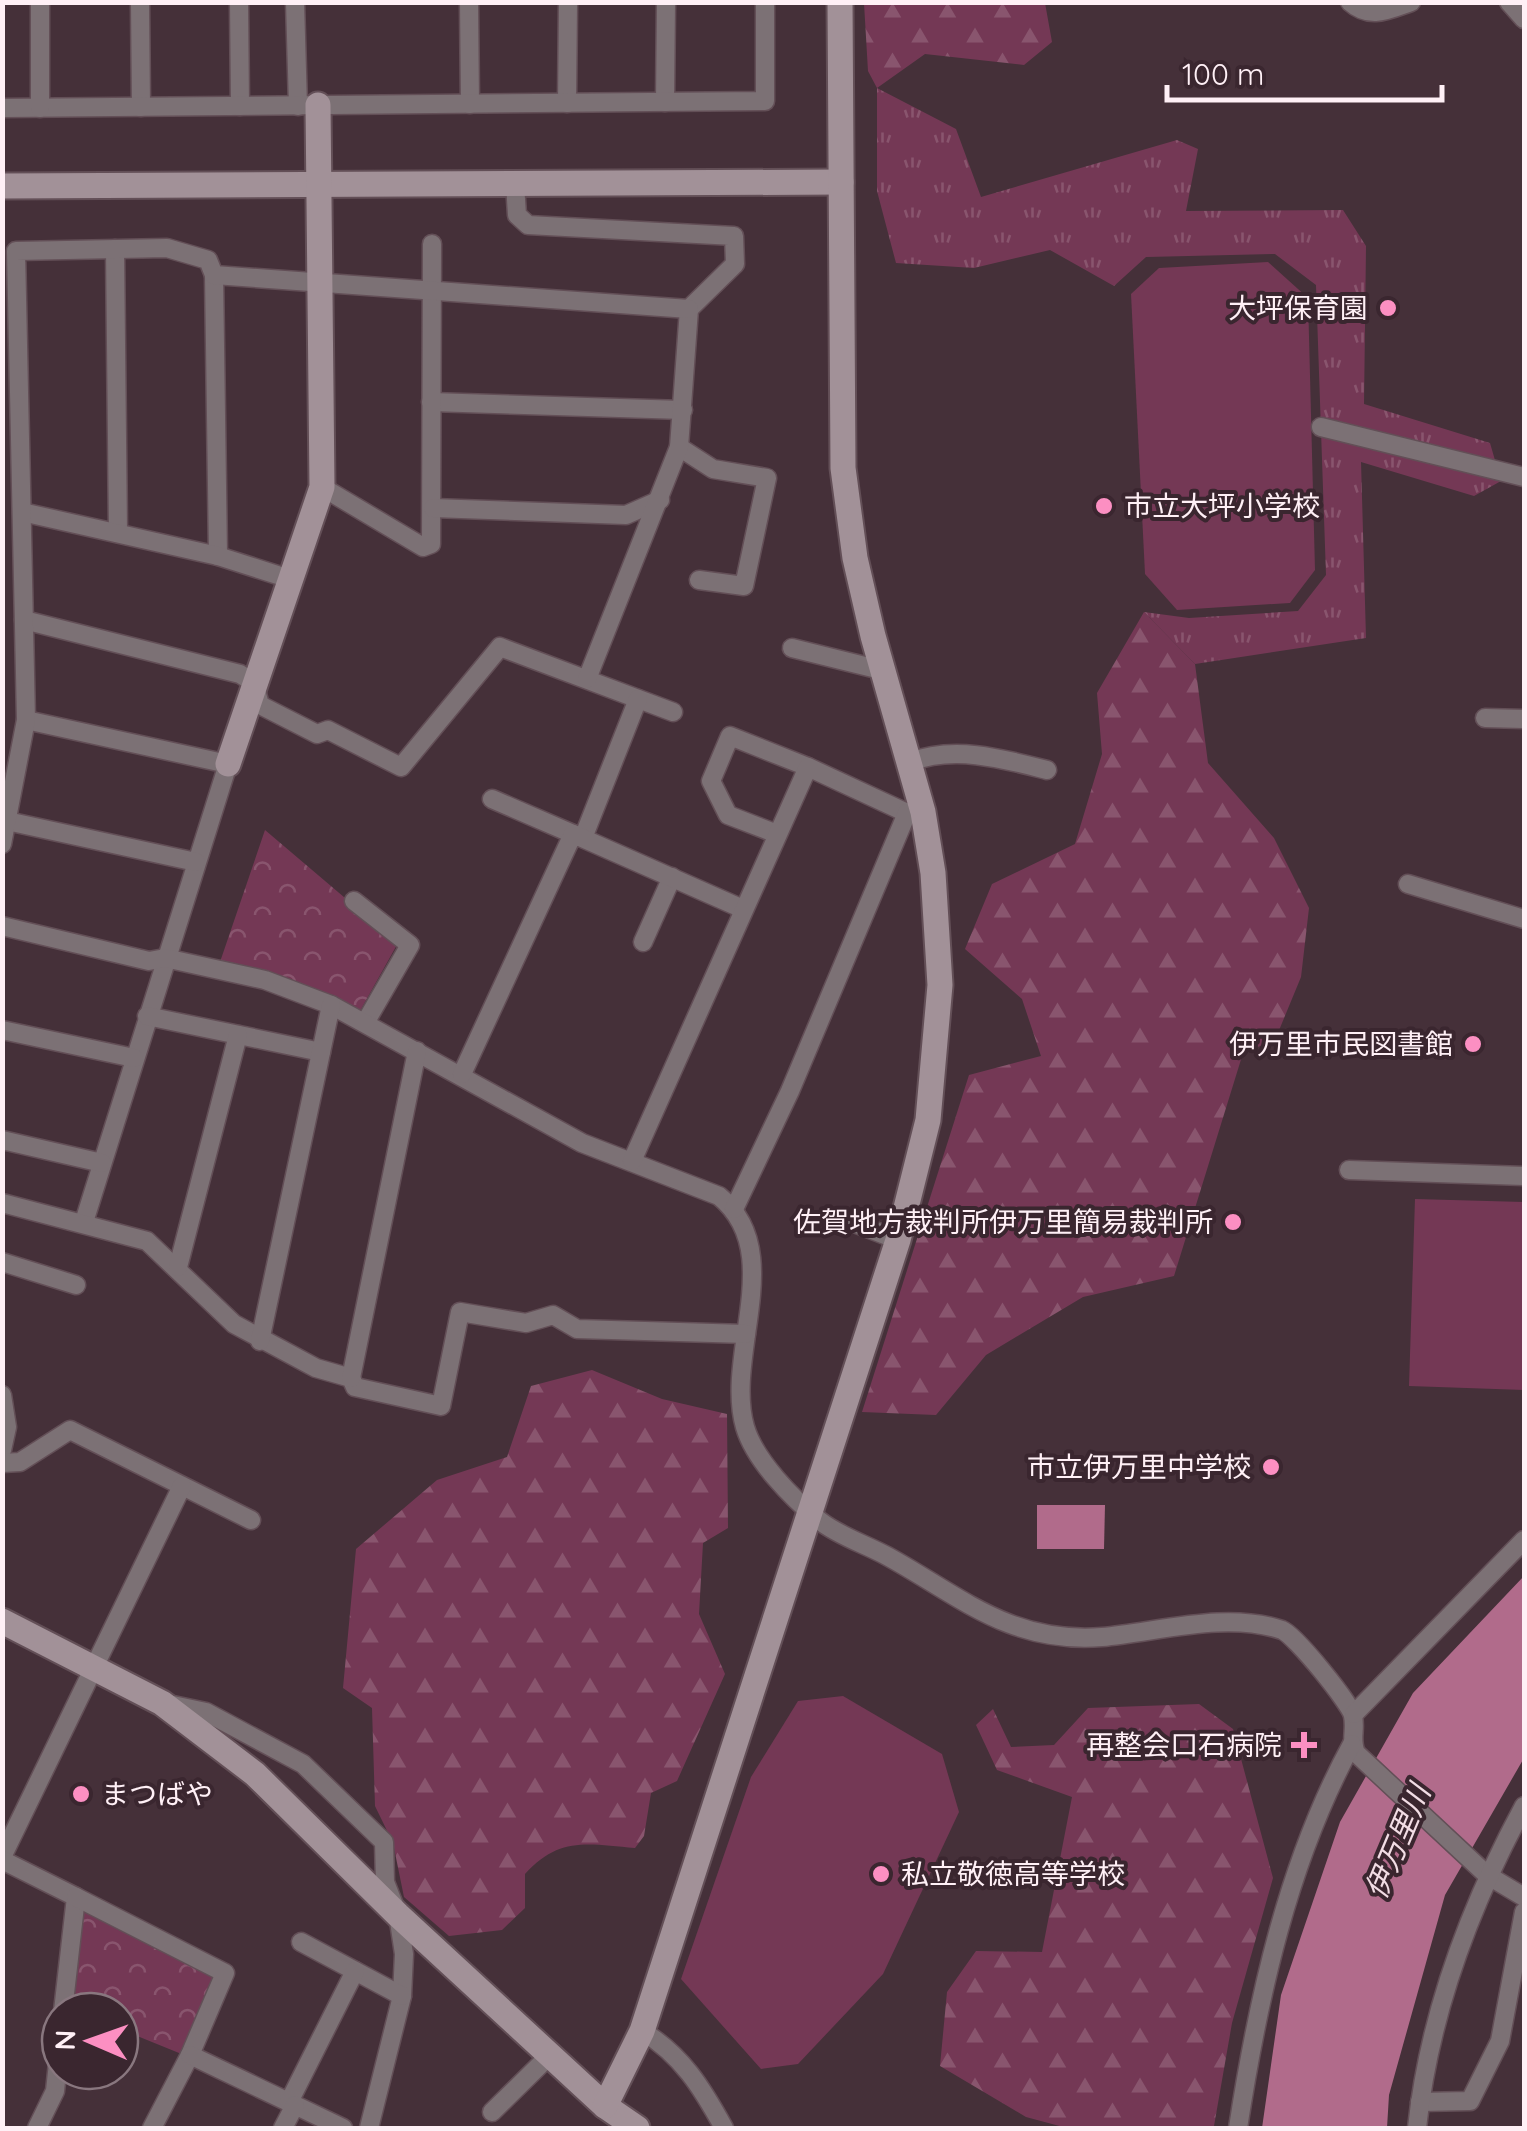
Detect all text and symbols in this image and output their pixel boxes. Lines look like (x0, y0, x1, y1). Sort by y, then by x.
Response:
scale bar (1167, 40, 1442, 102)
text: 100 m (1182, 55, 1264, 93)
place label: 大坪保育園 (1228, 290, 1368, 325)
marker: 大坪保育園 (1377, 297, 1399, 319)
place label: 市立大坪小学校 (1124, 488, 1320, 523)
marker: 市立大坪小学校 (1093, 495, 1115, 517)
place label: 伊万里市民図書館 (1229, 1026, 1453, 1061)
marker: 伊万里市民図書館 (1462, 1033, 1484, 1055)
place label: 佐賀地方裁判所伊万里簡易裁判所 (793, 1204, 1213, 1239)
marker: 佐賀地方裁判所伊万里簡易裁判所 (1222, 1211, 1244, 1233)
place label: 市立伊万里中学校 (1027, 1449, 1251, 1484)
marker: 市立伊万里中学校 (1260, 1456, 1282, 1478)
place label: 再整会口石病院 (1086, 1727, 1282, 1762)
marker: 再整会口石病院 (1291, 1732, 1317, 1758)
place label: まつばや (101, 1776, 213, 1811)
water label: 伊万里川 (1356, 1776, 1439, 1904)
marker: まつばや (70, 1783, 92, 1805)
place label: 私立敬徳高等学校 (901, 1856, 1125, 1891)
marker: 私立敬徳高等学校 (870, 1863, 892, 1885)
north arrow (40, 1991, 140, 2091)
text: N (47, 2029, 82, 2051)

